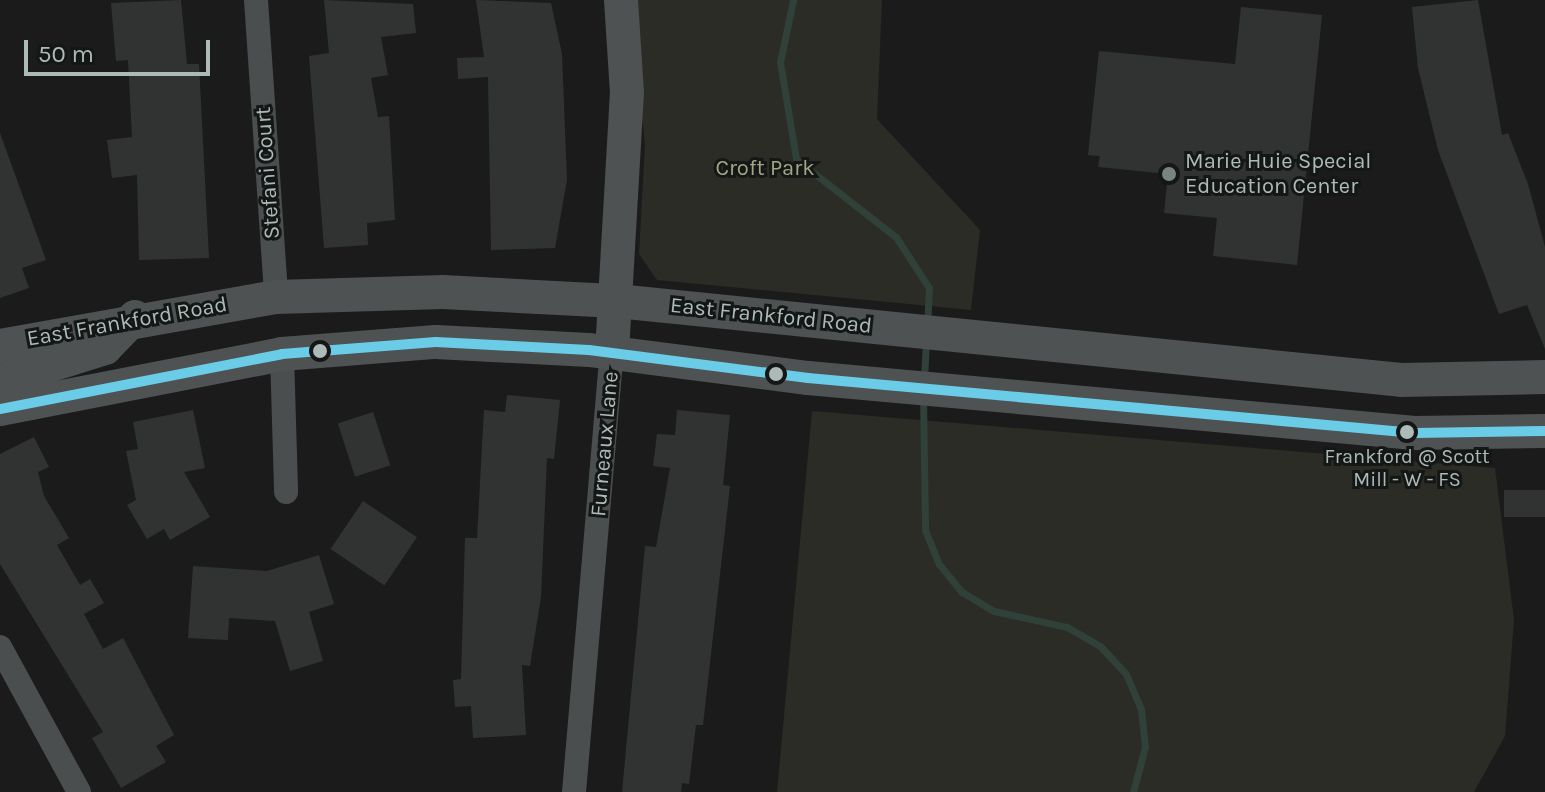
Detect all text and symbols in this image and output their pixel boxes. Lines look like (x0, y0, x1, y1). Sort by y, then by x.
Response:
scale bar (28, 24, 214, 74)
text: 50 m (38, 40, 94, 68)
street label: Stefani Court (250, 106, 286, 240)
place label: Marie Huie Special Education Center (1185, 148, 1372, 200)
park label: Croft Park (715, 156, 815, 182)
marker: Marie Huie Special Education Center (1160, 165, 1178, 183)
street label: East Frankford Road (25, 291, 229, 353)
street label: East Frankford Road (669, 292, 873, 340)
unlabelled marker (312, 343, 328, 359)
unlabelled marker (768, 366, 784, 382)
street label: Furneaux Lane (585, 370, 625, 518)
marker: Frankford @ Scott Mill - W - FS (1399, 424, 1415, 440)
place label: Frankford @ Scott Mill - W - FS (1324, 444, 1490, 491)

